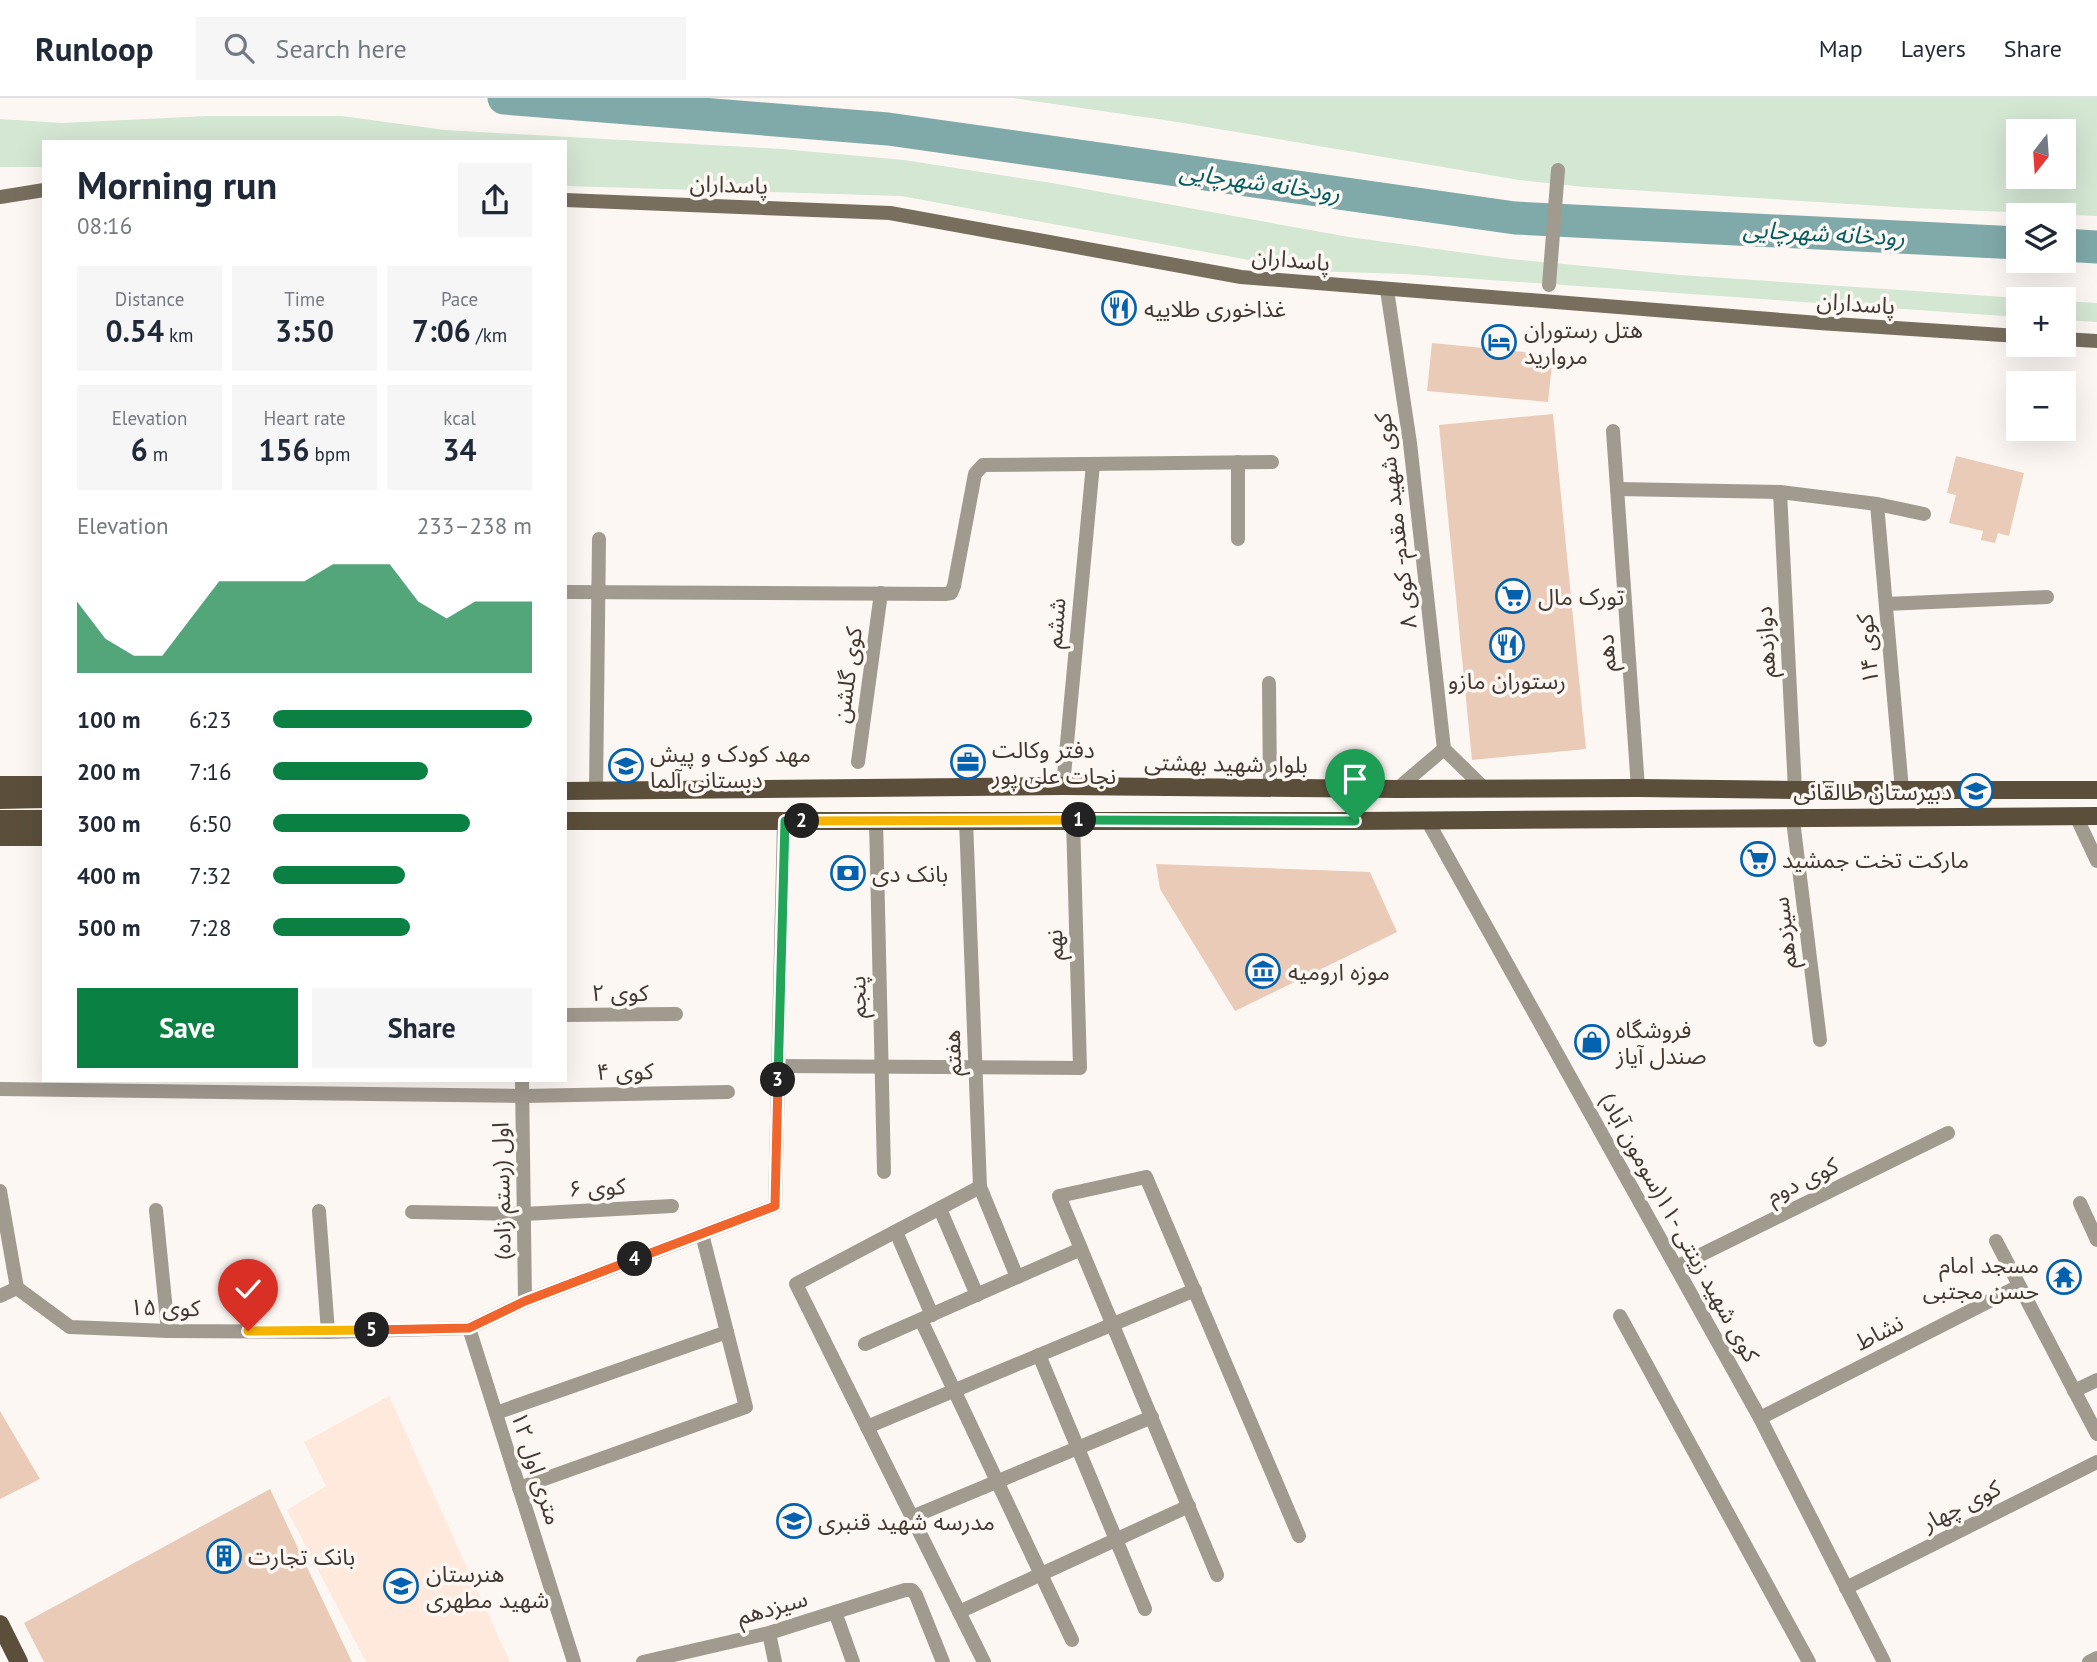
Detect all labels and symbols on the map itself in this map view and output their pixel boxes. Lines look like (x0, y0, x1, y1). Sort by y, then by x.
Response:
north arrow (2006, 119, 2076, 189)
water label: رودخانه شهرچایی (1177, 155, 1343, 210)
street label: پاسداران (689, 168, 769, 201)
water label: رودخانه شهرچایی (1742, 213, 1906, 254)
street label: پاسداران (1251, 241, 1331, 278)
street label: پاسداران (1816, 286, 1896, 321)
restaurant icon: غذاخوری طلاییه (1100, 289, 1138, 327)
place label: غذاخوری طلاییه (1144, 294, 1286, 323)
place label: هتل رستوران مروارید (1524, 315, 1643, 370)
hotel icon: هتل رستوران مروارید (1480, 323, 1518, 361)
street label: کوی شهید مقدم- کوی ۸ (1367, 410, 1427, 631)
supermarket icon: تورک مال (1494, 577, 1532, 615)
place label: تورک مال (1538, 582, 1625, 611)
street label: ششم (1038, 597, 1075, 650)
street label: دوازدهم (1749, 605, 1784, 678)
street label: کوی ۱۴ (1849, 612, 1885, 685)
street label: کوی گلشن (826, 625, 868, 725)
restaurant icon: رستوران مازو (1488, 626, 1526, 664)
street label: دهم (1590, 633, 1625, 673)
place label: رستوران مازو (1448, 666, 1566, 695)
place label: دفتر وکالت نجات علی پور (991, 735, 1116, 791)
place label: مهد کودک و پیش دبستانی آلما (650, 739, 811, 794)
office icon: دفتر وکالت نجات علی پور (949, 743, 987, 781)
school or university icon: مهد کودک و پیش دبستانی آلما (607, 747, 645, 785)
street label: بلوار شهید بهشتی (1144, 747, 1308, 779)
pin (1325, 749, 1385, 821)
school or university icon: دبیرستان طالقانی (1957, 772, 1995, 810)
place label: دبیرستان طالقانی (1793, 777, 1952, 806)
pin: 1 (1062, 802, 1096, 838)
pin: 2 (784, 804, 820, 838)
supermarket icon: مارکت تخت جمشید (1739, 840, 1777, 878)
place label: مارکت تخت جمشید (1782, 845, 1969, 874)
bank icon: بانک دی (829, 854, 867, 892)
place label: بانک دی (872, 859, 948, 888)
street label: سیزدهم (1765, 895, 1806, 971)
street label: نهم (1039, 929, 1072, 961)
museum icon: موزه ارومیه (1244, 952, 1282, 990)
place label: موزه ارومیه (1288, 957, 1390, 986)
street label: پنجم (842, 976, 875, 1018)
street label: کوی ۲ (591, 978, 649, 1007)
place label: فروشگاه صندل آیاز (1615, 1015, 1706, 1070)
shop icon: فروشگاه صندل آیاز (1573, 1023, 1611, 1061)
street label: هفتم (937, 1029, 970, 1077)
street label: کوی ۴ (596, 1056, 654, 1086)
pin: 3 (760, 1062, 796, 1098)
street label: کوی شهید زینتی -۱۱(سومون آباد) (1594, 1087, 1766, 1367)
street label: اول (رستم زاده) (485, 1122, 520, 1260)
street label: کوی دوم (1761, 1150, 1845, 1213)
street label: کوی ۶ (568, 1171, 627, 1203)
pin: 4 (618, 1242, 652, 1276)
place label: مسجد امام حسن مجتبی (1923, 1250, 2039, 1305)
temple icon: مسجد امام حسن مجتبی (2045, 1258, 2083, 1296)
pin (218, 1259, 278, 1331)
street label: کوی ۱۵ (130, 1292, 201, 1322)
street label: نشاط (1850, 1308, 1908, 1356)
pin: 5 (354, 1312, 390, 1348)
street label: ۱۲ متری اول (505, 1408, 569, 1528)
street label: کوی چهار (1916, 1473, 2006, 1538)
school or university icon: مدرسه شهید قنبری (775, 1502, 813, 1540)
place label: مدرسه شهید قنبری (818, 1507, 995, 1536)
building icon: بانک تجارت (205, 1537, 243, 1575)
place label: بانک تجارت (248, 1542, 355, 1571)
place label: هنرستان شهید مطهری (426, 1559, 549, 1614)
school or university icon: هنرستان شهید مطهری (382, 1567, 420, 1605)
street label: سیزدهم (733, 1583, 811, 1634)

